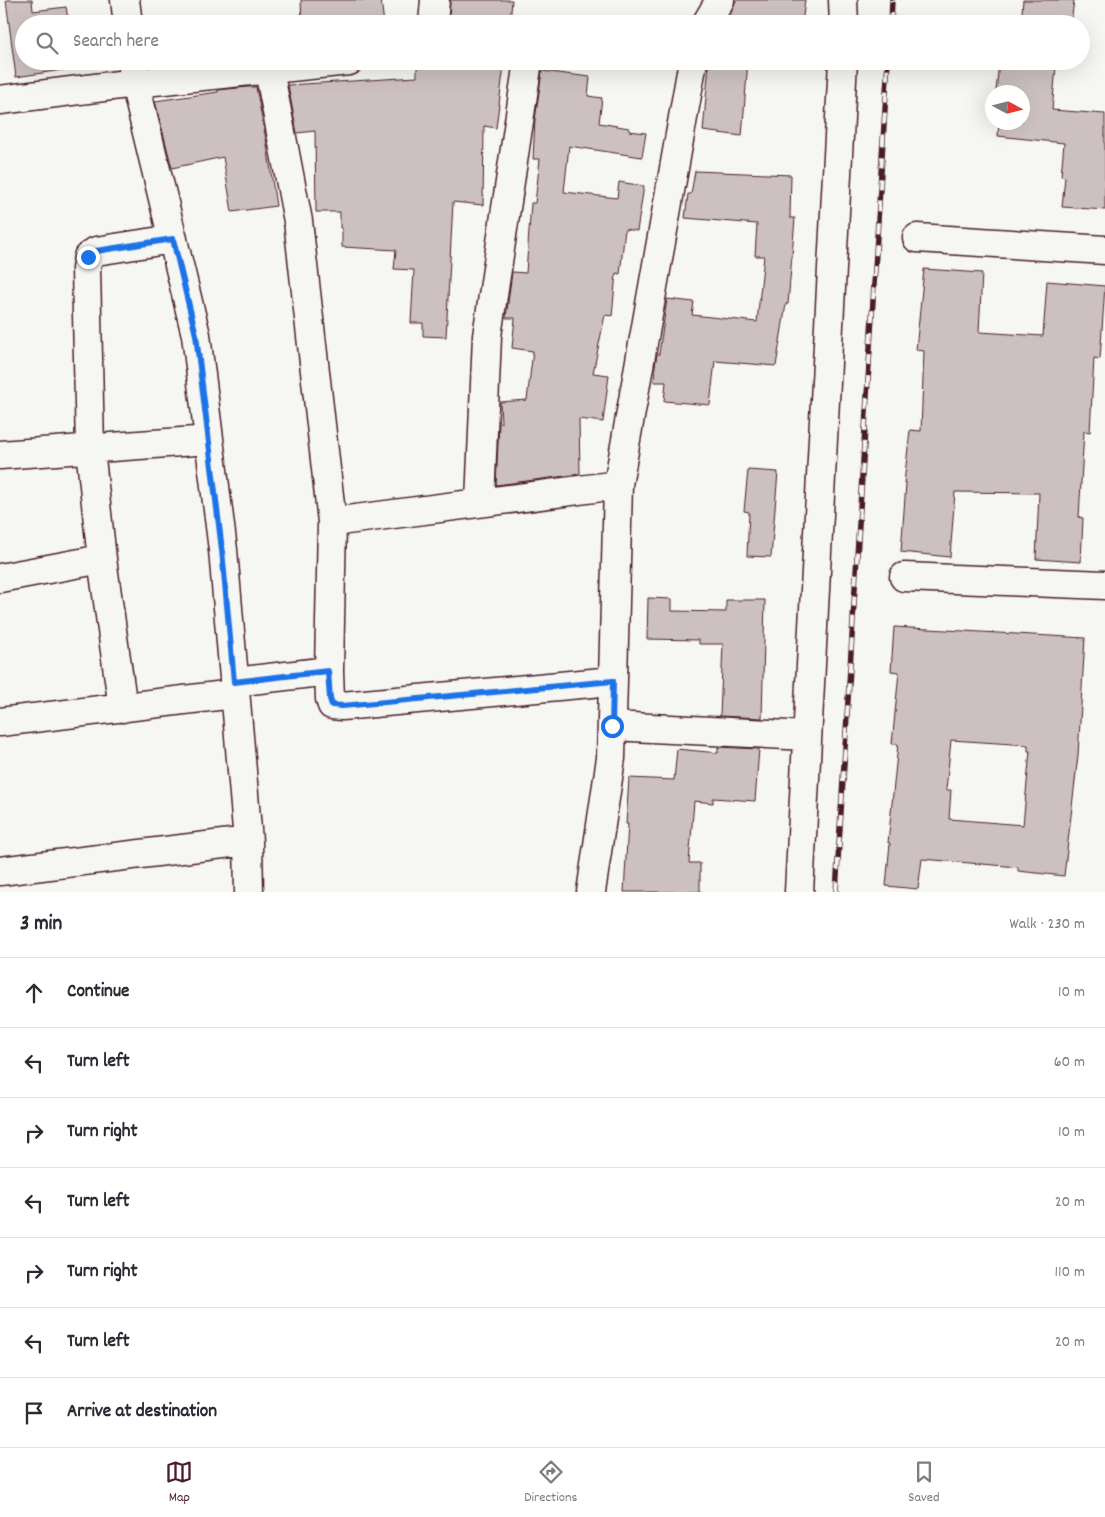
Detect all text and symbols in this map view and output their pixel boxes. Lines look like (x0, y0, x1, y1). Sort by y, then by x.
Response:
search box (15, 15, 1090, 70)
icon: search (33, 29, 61, 57)
text: Search here (73, 29, 159, 56)
north arrow (985, 85, 1030, 130)
route end (77, 246, 100, 269)
route start (601, 715, 624, 738)
text: 3 min (20, 910, 62, 940)
text: Walk · 230 m (1009, 913, 1085, 936)
icon: ahead (20, 979, 48, 1007)
text: Continue (67, 979, 129, 1006)
text: 10 m (1058, 981, 1085, 1004)
icon: left (20, 1049, 48, 1077)
text: Turn left (67, 1049, 130, 1076)
text: 60 m (1054, 1051, 1085, 1074)
icon: right (20, 1119, 48, 1147)
text: Turn right (67, 1119, 138, 1146)
text: 10 m (1058, 1121, 1085, 1144)
icon: left (20, 1189, 48, 1217)
text: Turn left (67, 1189, 130, 1216)
text: 20 m (1055, 1191, 1085, 1214)
icon: right (20, 1259, 48, 1287)
text: Turn right (67, 1259, 138, 1286)
text: 110 m (1055, 1261, 1085, 1284)
icon: left (20, 1329, 48, 1357)
text: Turn left (67, 1329, 130, 1356)
text: 20 m (1055, 1331, 1085, 1354)
icon: arrive (20, 1399, 48, 1427)
text: Arrive at destination (67, 1399, 217, 1426)
tab: Map (165, 1458, 193, 1508)
tab: Directions (524, 1458, 577, 1508)
tab: Saved (908, 1458, 940, 1508)

